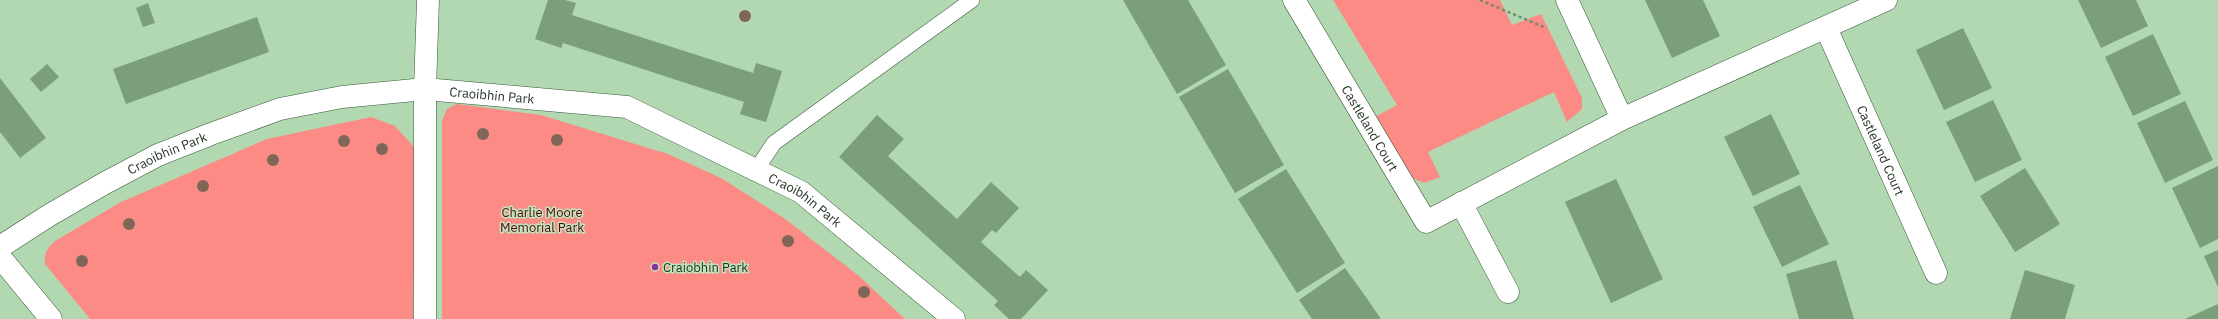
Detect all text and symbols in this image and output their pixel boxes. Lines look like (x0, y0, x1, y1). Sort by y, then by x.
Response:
street label: Castleland Court (1338, 82, 1402, 174)
street label: Craoibhin Park (449, 83, 535, 107)
street label: Castleland Court (1853, 102, 1909, 198)
street label: Craoibhin Park (124, 128, 209, 178)
street label: Craoibhin Park (766, 169, 845, 231)
park label: Charlie Moore Memorial Park (500, 204, 584, 236)
place label: Craiobhin Park (663, 259, 748, 276)
marker: Craiobhin Park (650, 262, 660, 272)

